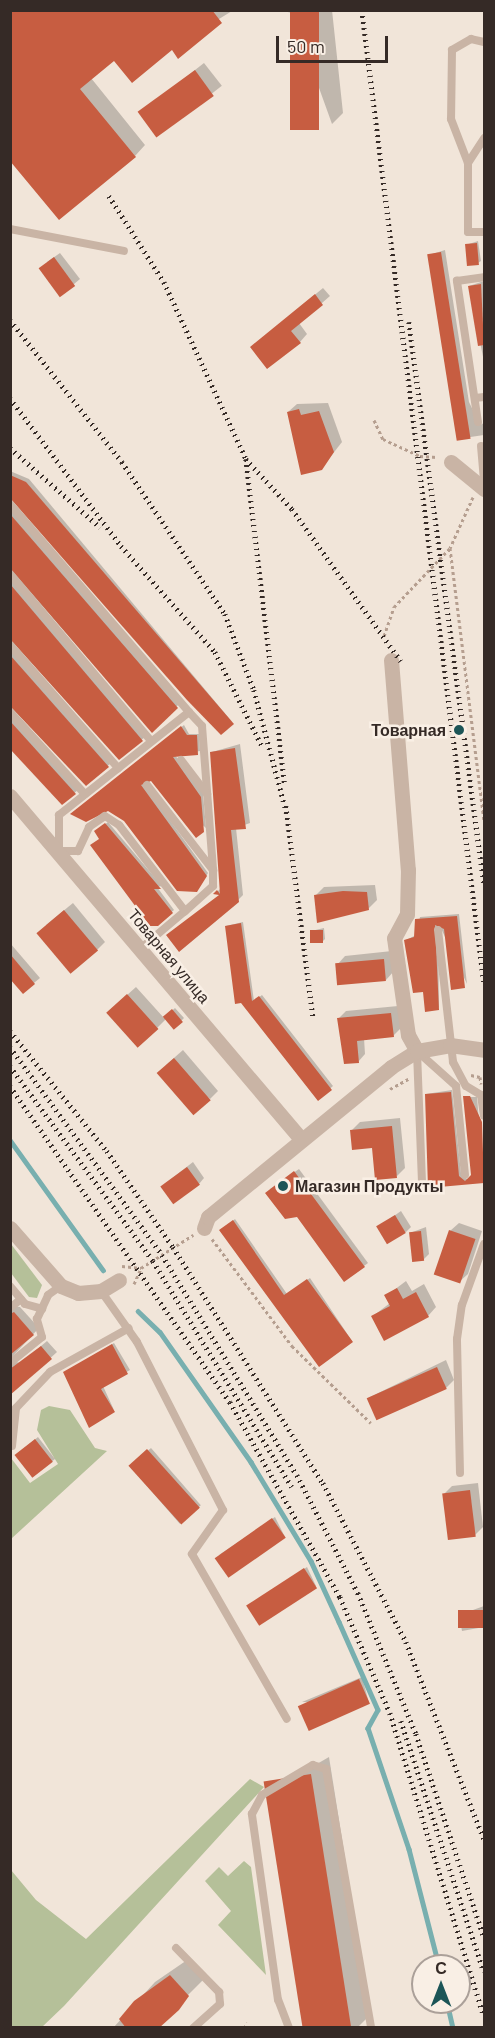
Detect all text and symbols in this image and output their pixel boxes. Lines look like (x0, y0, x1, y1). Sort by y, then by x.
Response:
scale bar (279, 24, 392, 62)
text: 50 m (287, 35, 325, 57)
place label: Товарная (371, 720, 446, 740)
marker: Товарная (450, 721, 468, 739)
street label: Товарная улица (124, 905, 214, 1007)
place label: Магазин Продукты (295, 1176, 443, 1196)
marker: Магазин Продукты (276, 1179, 290, 1193)
north arrow (411, 1954, 471, 2014)
text: С (435, 1958, 447, 1977)

